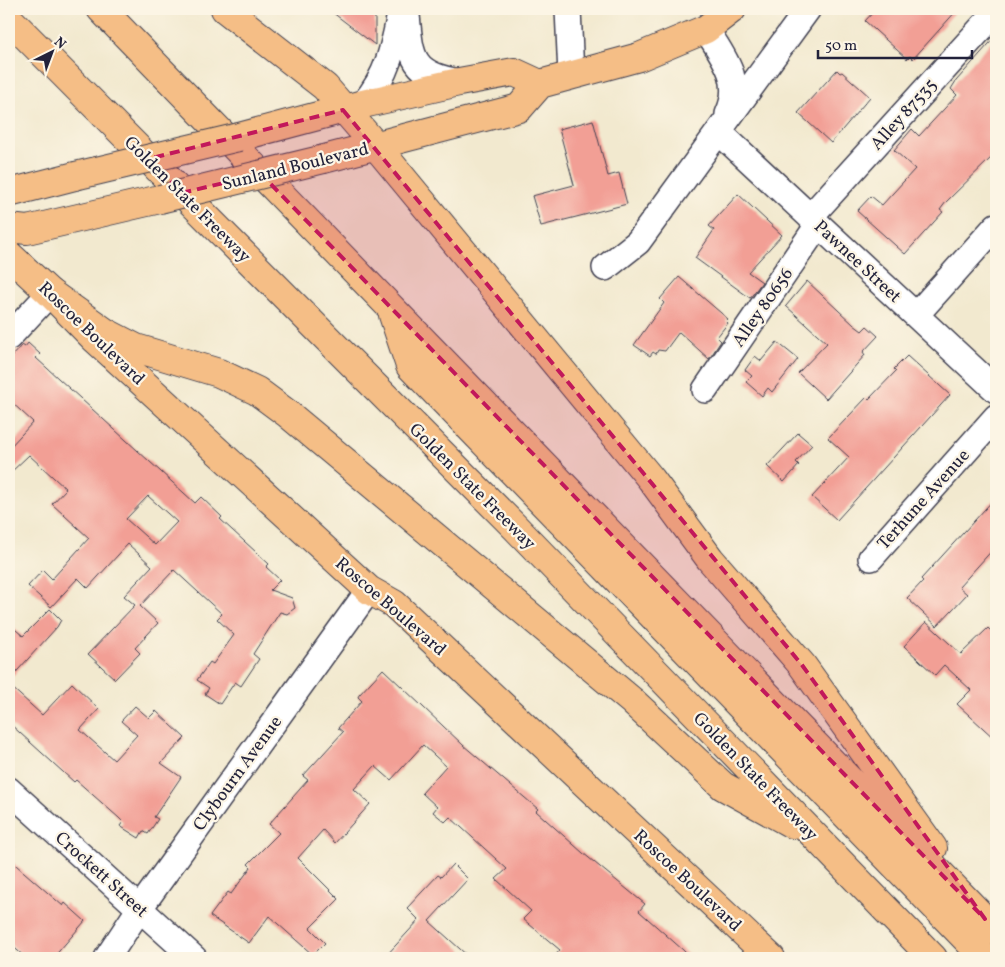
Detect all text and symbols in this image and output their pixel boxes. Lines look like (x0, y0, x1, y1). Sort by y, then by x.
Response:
north arrow (28, 28, 78, 78)
scale bar (818, 28, 971, 60)
text: N (50, 33, 70, 54)
text: 50 m (825, 36, 857, 57)
street label: Alley 87535 (865, 74, 943, 156)
street label: Golden State Freeway (118, 131, 256, 269)
street label: Sunland Boulevard (219, 137, 371, 198)
street label: Pawnee Street (808, 215, 906, 309)
street label: Alley 80656 (727, 263, 800, 353)
street label: Roscoe Boulevard (32, 277, 150, 392)
street label: Golden State Freeway (403, 418, 541, 556)
street label: Terhune Avenue (872, 444, 976, 556)
street label: Roscoe Boulevard (329, 552, 451, 662)
street label: Golden State Freeway (687, 707, 823, 847)
street label: Clybourn Avenue (188, 711, 289, 837)
street label: Roscoe Boulevard (627, 824, 747, 938)
street label: Crockett Street (49, 826, 153, 924)

